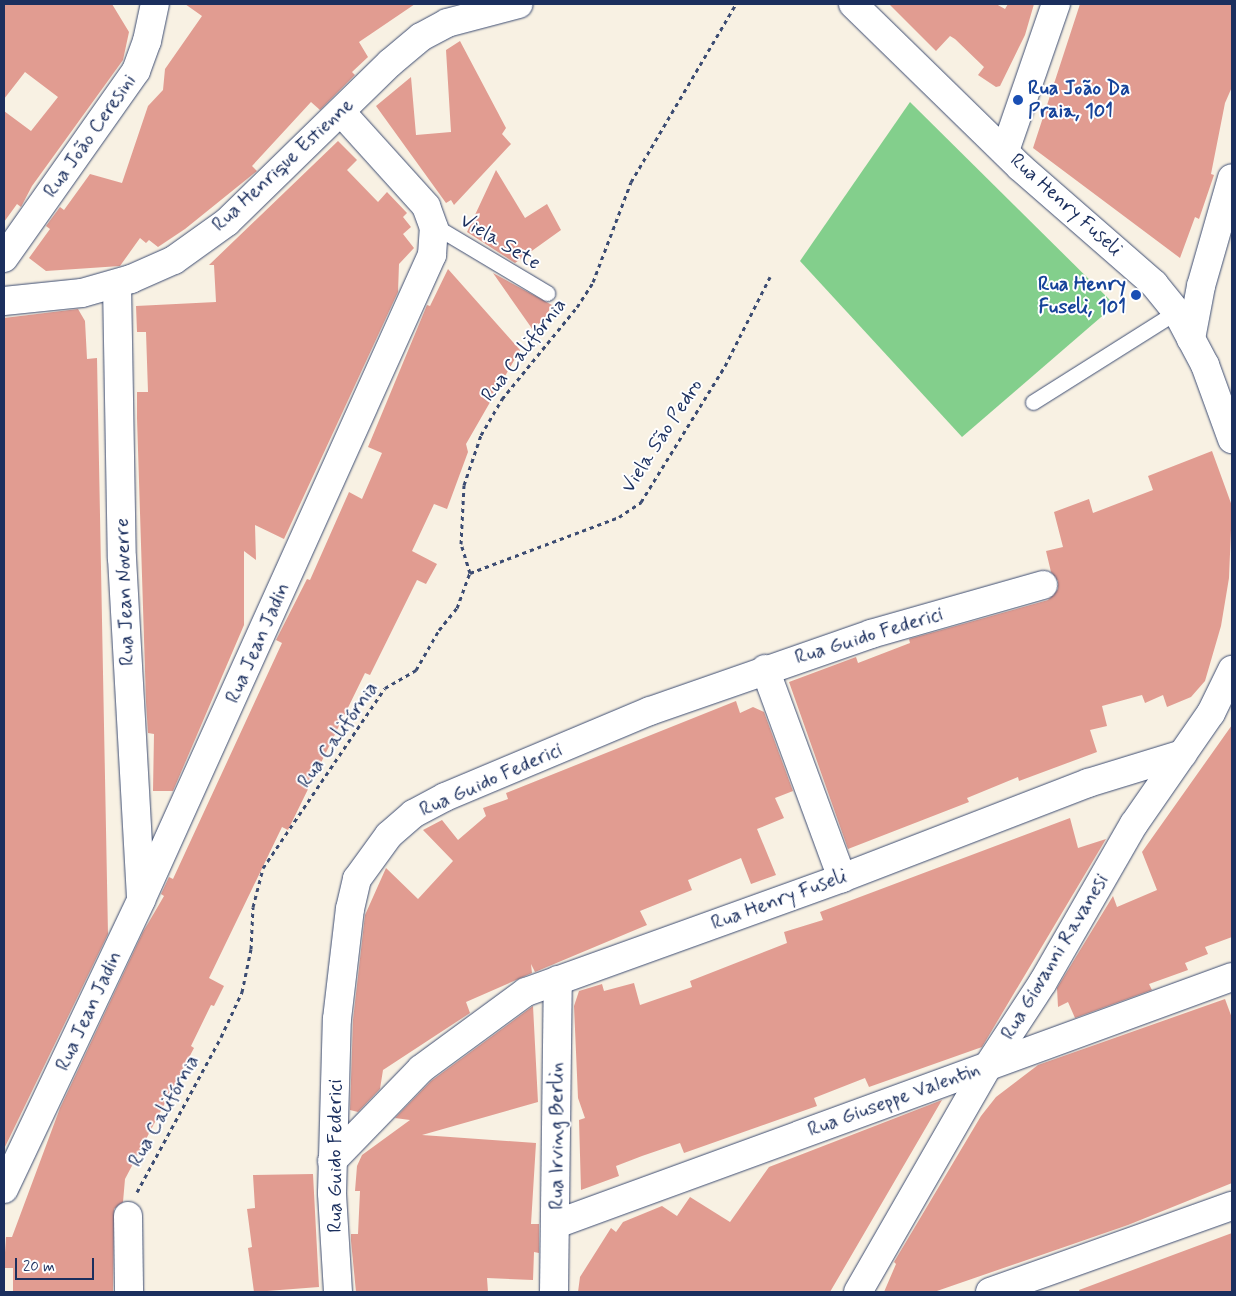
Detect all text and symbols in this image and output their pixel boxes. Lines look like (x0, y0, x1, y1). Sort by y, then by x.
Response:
street label: Rua João Ceresini (38, 69, 142, 203)
place label: Rua João Da Praia, 101 (1028, 76, 1131, 123)
street label: Rua Henrique Estienne (205, 91, 361, 239)
marker: Rua João Da Praia, 101 (1012, 94, 1024, 106)
street label: Rua Henry Fuseli (1005, 148, 1127, 262)
street label: Viela Sete (457, 210, 543, 274)
place label: Rua Henry Fuseli, 101 (1038, 272, 1126, 319)
marker: Rua Henry Fuseli, 101 (1130, 289, 1142, 301)
street label: Rua Califórnia (477, 294, 571, 406)
street label: Viela São Pedro (617, 375, 707, 497)
street label: Rua Jean Noverre (110, 518, 140, 666)
street label: Rua Jean Jadin (219, 576, 297, 710)
street label: Rua Guido Federici (793, 602, 945, 670)
street label: Rua Califórnia (293, 678, 383, 792)
street label: Rua Guido Federici (416, 738, 566, 822)
street label: Rua Henry Fuseli (707, 864, 851, 936)
street label: Rua Giovanni Ravanesi (995, 869, 1115, 1045)
street label: Rua Jean Jadin (49, 944, 129, 1078)
street label: Rua Califórnia (124, 1052, 204, 1170)
street label: Rua Giuseppe Valentin (803, 1057, 985, 1143)
street label: Rua Irving Berlin (545, 1060, 569, 1212)
street label: Rua Guido Federici (323, 1080, 347, 1232)
scale bar (18, 1248, 96, 1280)
text: 20 m (23, 1257, 55, 1277)

